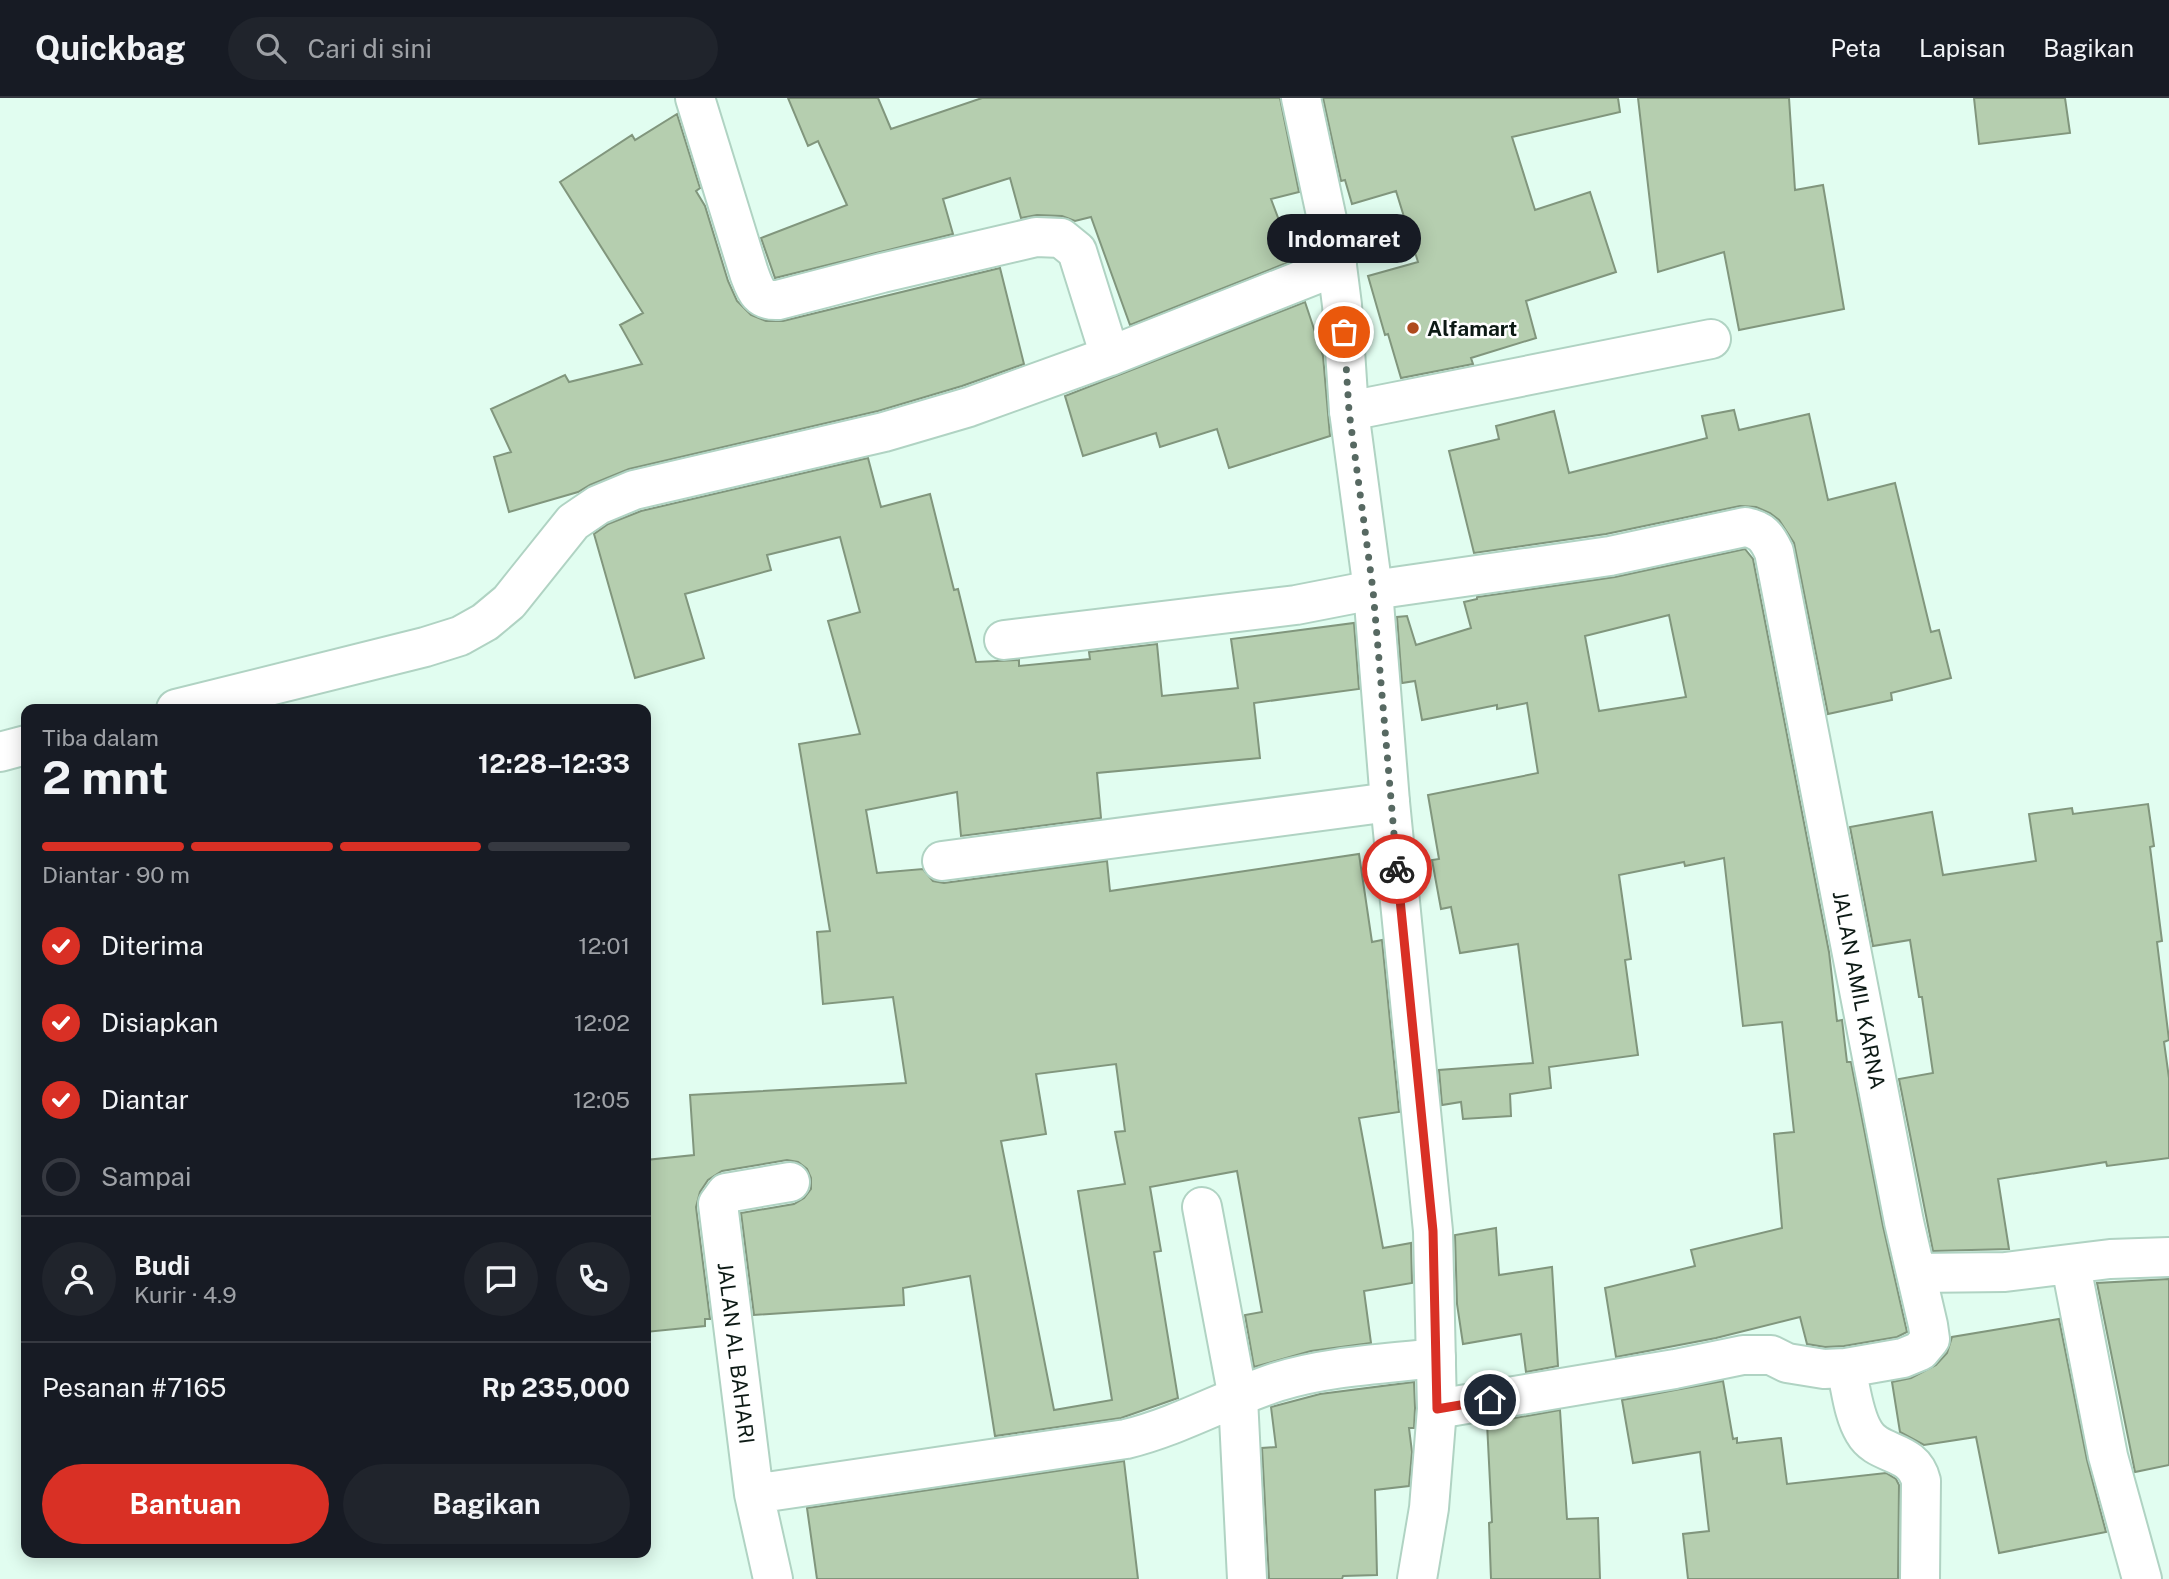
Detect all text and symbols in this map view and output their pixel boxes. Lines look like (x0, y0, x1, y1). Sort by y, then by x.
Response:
search box (228, 17, 718, 80)
text: Quickbag (35, 29, 186, 67)
icon: search (252, 29, 290, 67)
text: Cari di sini (308, 33, 432, 64)
text: Peta (1830, 34, 1881, 62)
text: Lapisan (1919, 34, 2005, 62)
text: Bagikan (2043, 34, 2134, 62)
callout: Indomaret (1267, 213, 1421, 262)
text: Indomaret (1287, 225, 1401, 252)
pin (1314, 302, 1374, 362)
icon: bag (1325, 313, 1363, 351)
place label: Alfamart (1427, 316, 1517, 341)
marker: Alfamart (1405, 320, 1421, 336)
text: Tiba dalam (42, 724, 159, 751)
text: 12:28–12:33 (478, 748, 630, 779)
text: 2 mnt (42, 750, 168, 804)
courier (1362, 834, 1432, 904)
icon: bike (1378, 850, 1416, 888)
text: Diantar · 90 m (42, 861, 190, 888)
street label: JALAN AMIL KARNA (1827, 889, 1891, 1091)
icon: check (42, 927, 80, 965)
text: Diterima (101, 930, 204, 961)
text: 12:01 (578, 932, 630, 959)
icon: check (42, 1004, 80, 1042)
text: Disiapkan (101, 1007, 219, 1038)
text: 12:02 (574, 1009, 630, 1036)
icon: check (42, 1081, 80, 1119)
text: Diantar (101, 1084, 189, 1115)
text: 12:05 (573, 1086, 630, 1113)
text: Sampai (101, 1161, 191, 1192)
button: person (42, 1242, 116, 1316)
button: chat (464, 1242, 538, 1316)
button: phone (556, 1242, 630, 1316)
text: Budi (134, 1250, 190, 1281)
street label: JALAN AL BAHARI (712, 1261, 760, 1445)
text: Kurir · 4.9 (134, 1281, 237, 1308)
pin (1460, 1370, 1520, 1430)
text: Pesanan #7165 (42, 1372, 226, 1403)
text: Rp 235,000 (482, 1372, 630, 1403)
icon: home (1471, 1381, 1509, 1419)
button: Bantuan (42, 1464, 329, 1544)
button: Bagikan (343, 1464, 630, 1544)

